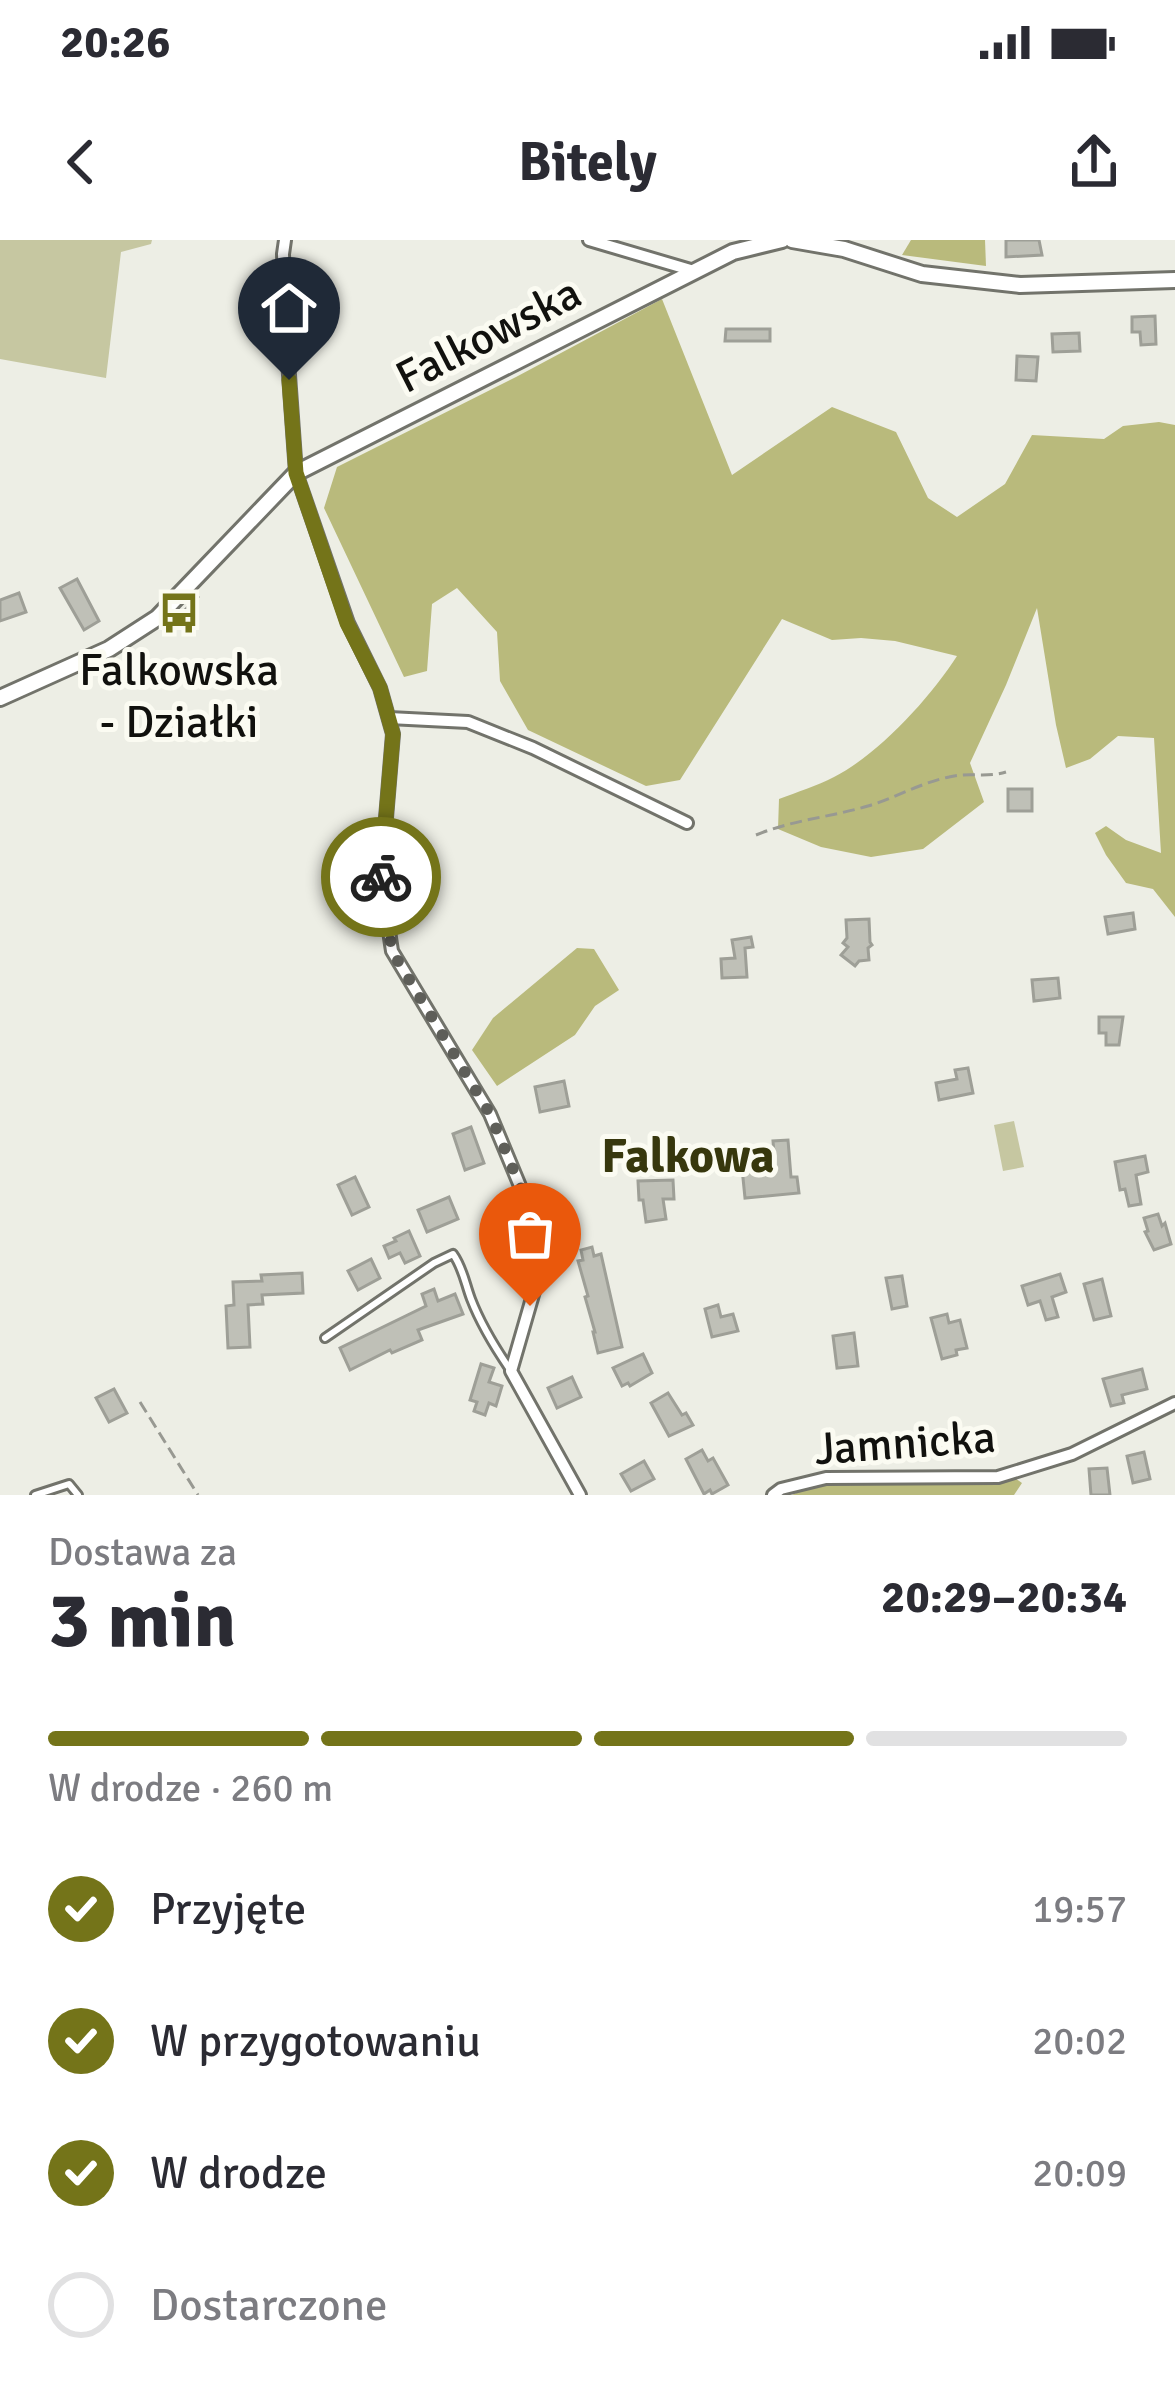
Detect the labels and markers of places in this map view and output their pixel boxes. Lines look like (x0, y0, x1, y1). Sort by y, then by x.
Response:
pin (238, 257, 340, 380)
bus stop icon: Falkowska - Działki (156, 590, 202, 636)
place label: Falkowska - Działki (79, 643, 279, 750)
pin (479, 1183, 581, 1306)

